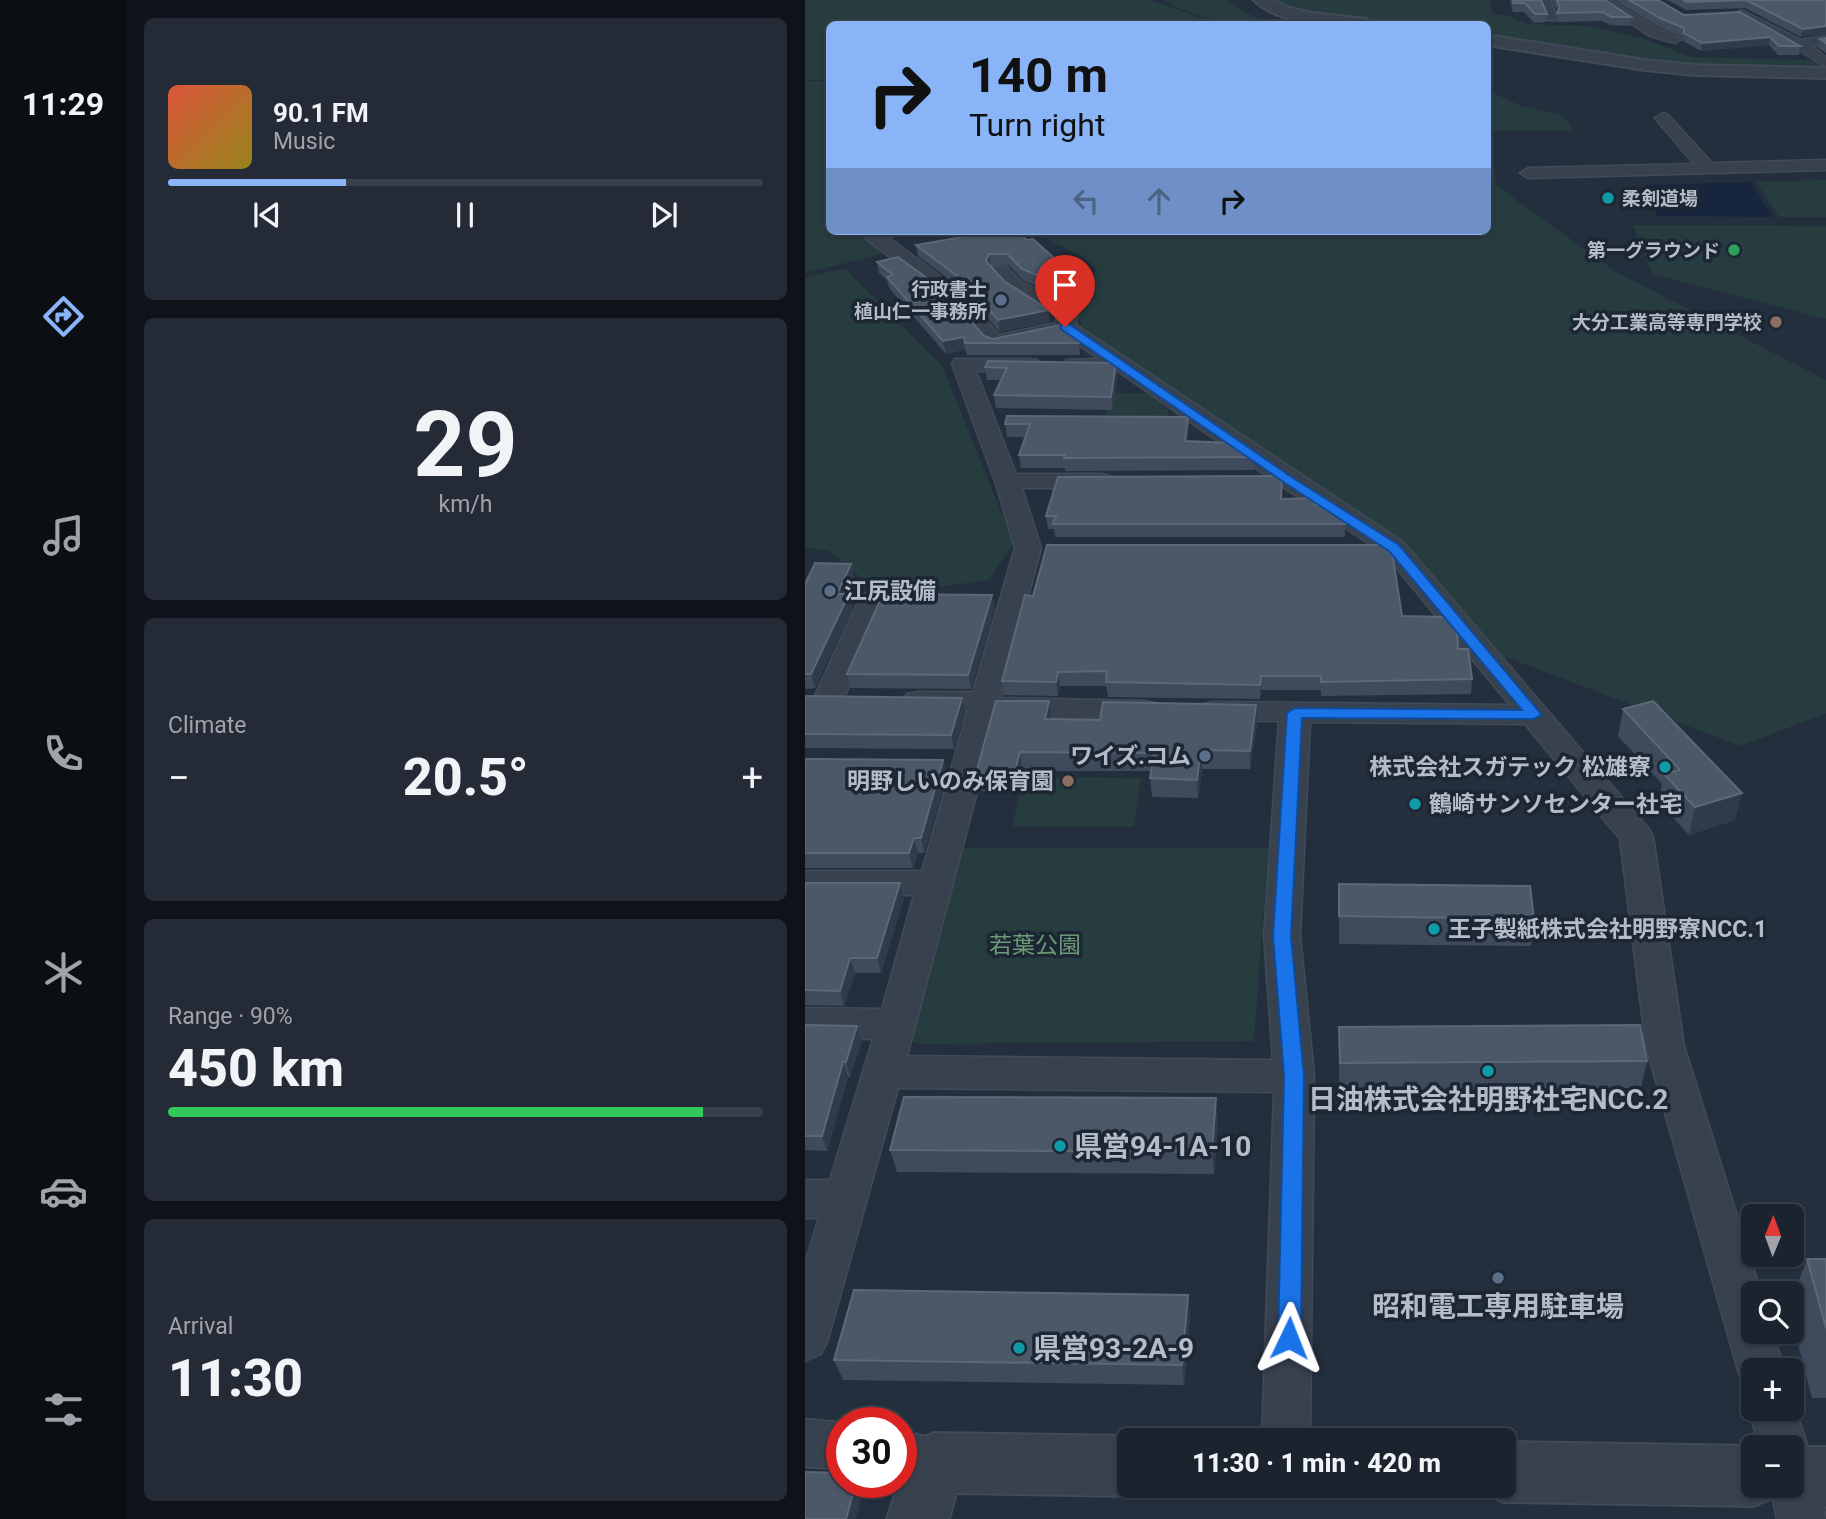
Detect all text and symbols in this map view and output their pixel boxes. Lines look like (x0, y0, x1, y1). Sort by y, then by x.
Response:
text: 140 m (969, 47, 1108, 104)
icon: right (854, 49, 945, 140)
text: 11:29 (22, 85, 104, 123)
text: 90.1 FM (273, 98, 369, 128)
text: Turn right (969, 106, 1105, 144)
text: Music (273, 128, 335, 155)
icon: left (1067, 182, 1105, 220)
icon: ahead (1140, 182, 1178, 220)
icon: right (1213, 182, 1251, 220)
place label: 柔剣道場 (1622, 187, 1698, 210)
marker: 柔剣道場 (1600, 190, 1616, 206)
icon: previous (248, 196, 286, 234)
icon: pause (446, 196, 484, 234)
icon: next (645, 196, 683, 234)
place label: 第一グラウンド (1587, 239, 1720, 262)
marker: 第一グラウンド (1726, 242, 1742, 258)
pin (1035, 255, 1095, 327)
icon: arrive (1046, 266, 1084, 304)
place label: 行政書士 植山仁一事務所 (854, 278, 987, 323)
icon: directions (39, 292, 88, 341)
marker: 行政書士 植山仁一事務所 (993, 292, 1009, 308)
place label: 大分工業高等専門学校 (1572, 311, 1762, 334)
marker: 大分工業高等専門学校 (1768, 314, 1784, 330)
text: 29 (413, 392, 518, 498)
text: km/h (439, 491, 493, 518)
icon: music (39, 511, 88, 560)
place label: 江尻設備 (844, 578, 936, 605)
marker: 江尻設備 (822, 583, 838, 599)
text: Climate (168, 712, 247, 739)
icon: phone (39, 729, 88, 778)
place label: ワイズ.コム (1070, 743, 1191, 770)
text: 20.5° (403, 747, 529, 808)
marker: ワイズ.コム (1197, 748, 1213, 764)
place label: 株式会社スガテック 松雄寮 (1369, 754, 1651, 781)
text: − (168, 756, 190, 800)
text: + (741, 756, 763, 800)
marker: 株式会社スガテック 松雄寮 (1657, 759, 1673, 775)
place label: 明野しいのみ保育園 (847, 768, 1054, 795)
marker: 明野しいのみ保育園 (1060, 773, 1076, 789)
place label: 鶴崎サンソセンター社宅 (1429, 791, 1682, 818)
marker: 鶴崎サンソセンター社宅 (1407, 796, 1423, 812)
place label: 王子製紙株式会社明野寮NCC.1 (1448, 916, 1767, 943)
marker: 王子製紙株式会社明野寮NCC.1 (1426, 921, 1442, 937)
park label: 若葉公園 (989, 932, 1081, 959)
icon: climate (39, 948, 88, 997)
text: Range · 90% (168, 1003, 293, 1030)
text: 450 km (168, 1038, 344, 1099)
marker: 日油株式会社明野社宅NCC.2 (1480, 1063, 1496, 1079)
place label: 日油株式会社明野社宅NCC.2 (1308, 1083, 1668, 1116)
place label: 県営94-1A-10 (1074, 1130, 1251, 1163)
marker: 県営94-1A-10 (1052, 1138, 1068, 1154)
icon: car (39, 1167, 88, 1216)
north arrow (1741, 1204, 1804, 1267)
map controls (1741, 1204, 1804, 1498)
marker: 昭和電工専用駐車場 (1490, 1270, 1506, 1286)
button: search (1741, 1281, 1804, 1344)
place label: 昭和電工専用駐車場 (1372, 1290, 1624, 1323)
position arrow (1252, 1301, 1326, 1375)
text: Arrival (168, 1313, 233, 1340)
place label: 県営93-2A-9 (1033, 1332, 1194, 1365)
marker: 県営93-2A-9 (1011, 1340, 1027, 1356)
text: 11:30 (168, 1348, 303, 1409)
button: + (1741, 1358, 1804, 1421)
icon: filters (39, 1385, 88, 1434)
speed limit sign: 30 (826, 1407, 917, 1498)
button: − (1741, 1435, 1804, 1498)
text: 11:30 · 1 min · 420 m (1192, 1448, 1441, 1478)

